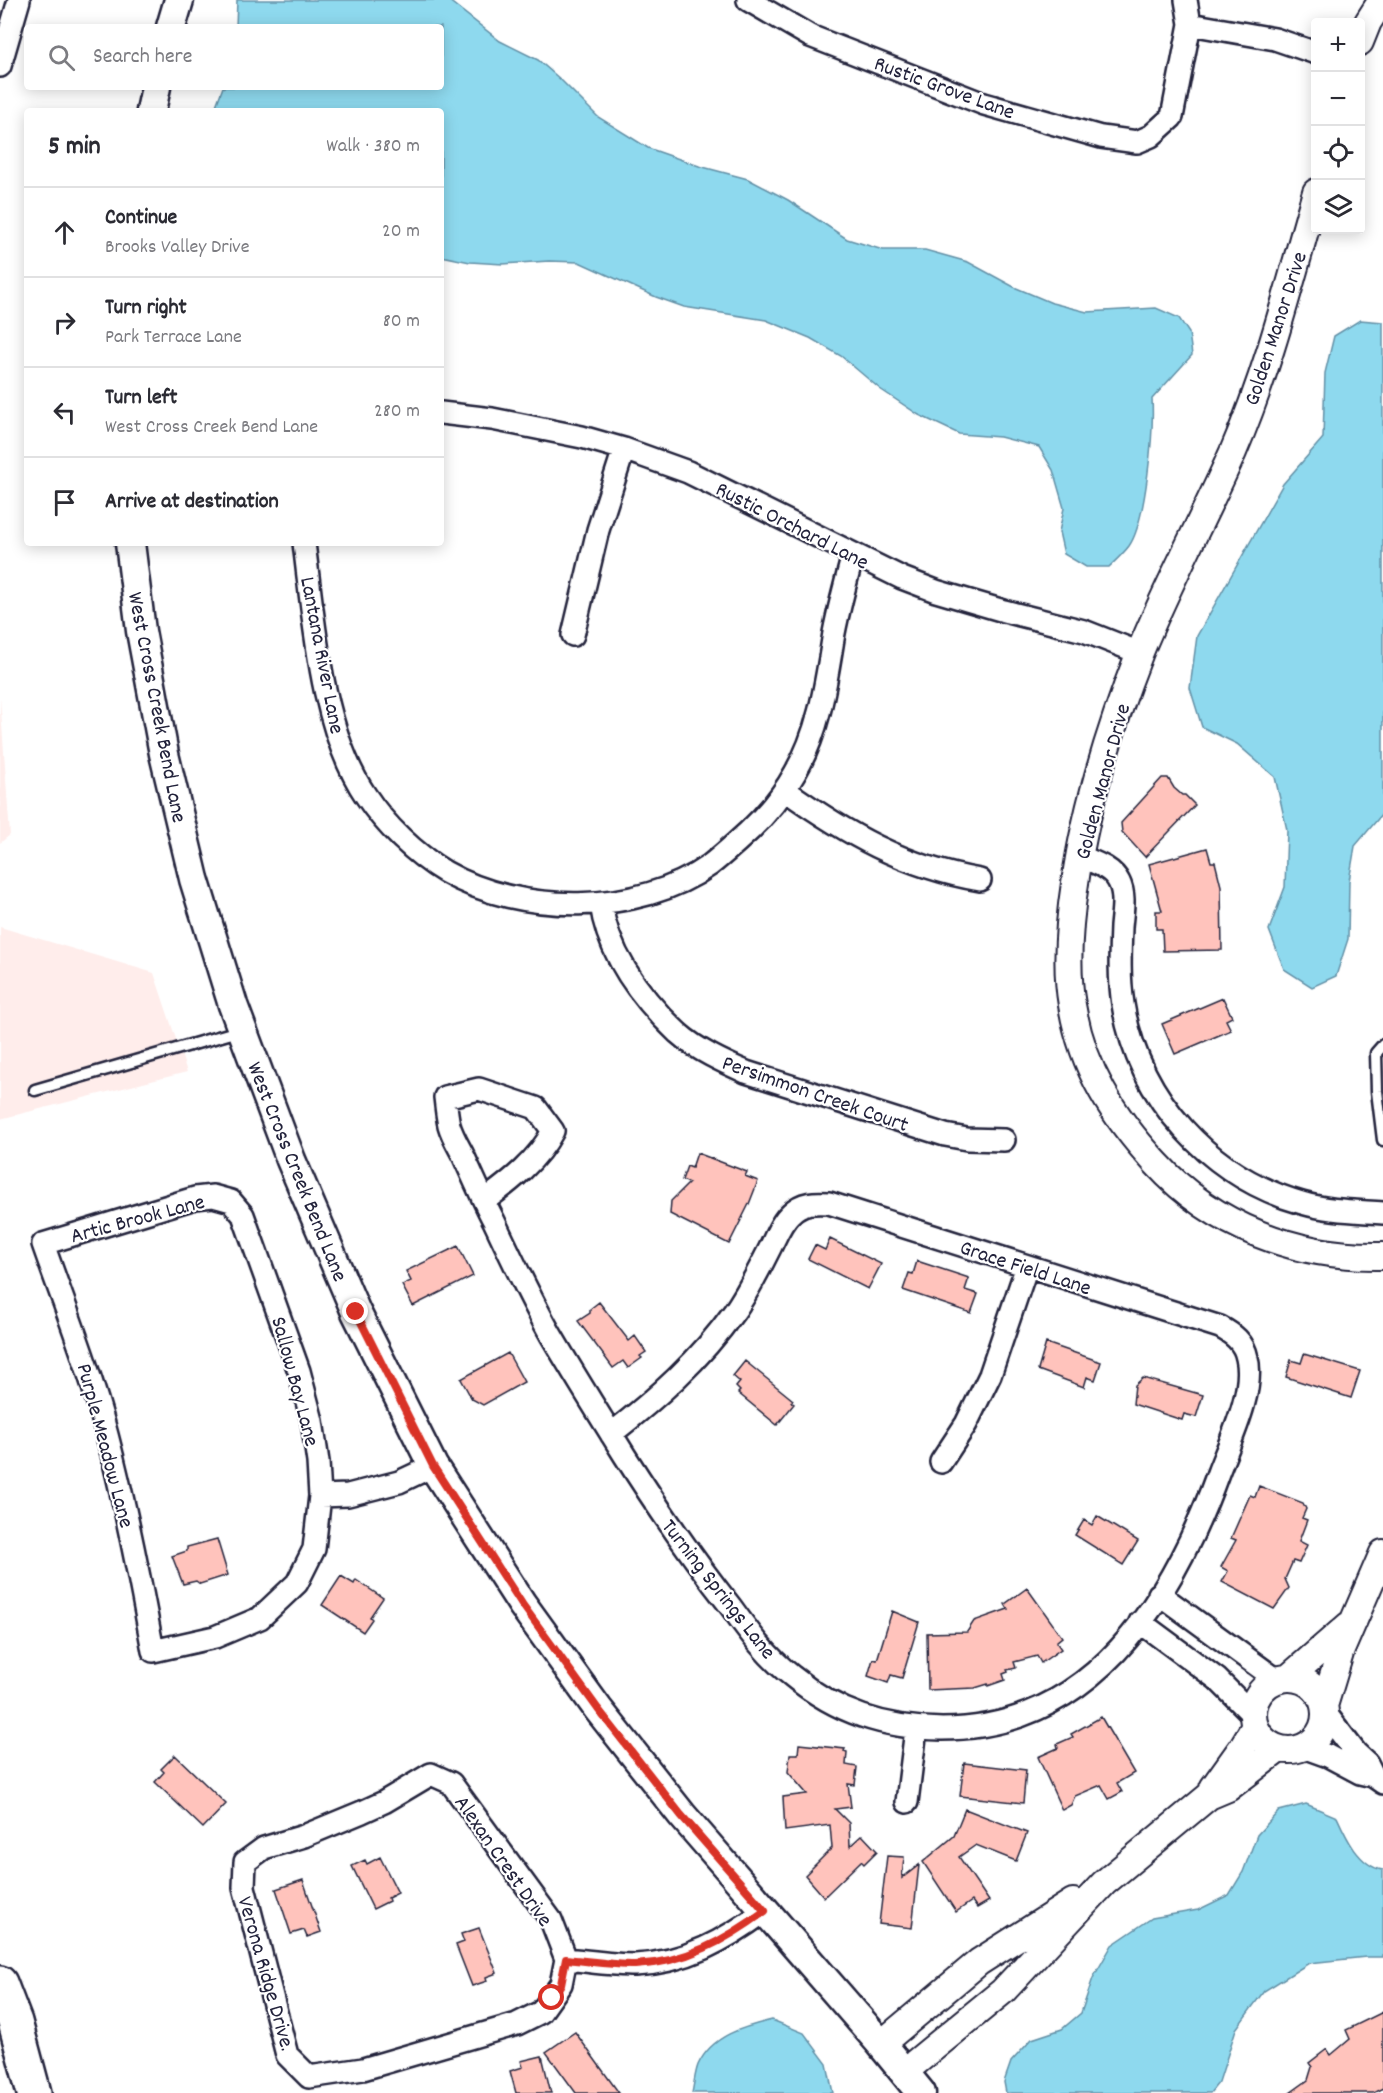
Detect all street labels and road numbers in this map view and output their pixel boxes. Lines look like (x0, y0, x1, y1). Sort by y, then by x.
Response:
street label: Rustic Grove Lane (869, 49, 1018, 129)
street label: Golden Manor Drive (1238, 248, 1317, 410)
street label: Rustic Orchard Lane (709, 475, 873, 579)
street label: Lantana River Lane (290, 574, 351, 737)
street label: West Cross Creek Bend Lane (118, 590, 193, 826)
street label: Golden Manor Drive (1069, 701, 1140, 863)
street label: Persimmon Creek Court (718, 1049, 912, 1142)
street label: West Cross Creek Bend Lane (237, 1058, 354, 1287)
street label: Artic Brook Lane (67, 1188, 208, 1253)
street label: Grace Field Lane (955, 1234, 1095, 1305)
street label: Sallow Bay Lane (261, 1313, 326, 1450)
street label: Purple Meadow Lane (67, 1360, 140, 1532)
street label: Turning Springs Lane (652, 1513, 782, 1667)
street label: Alexan Crest Drive (445, 1790, 559, 1934)
street label: Verona Ridge Drive. (228, 1893, 301, 2055)

